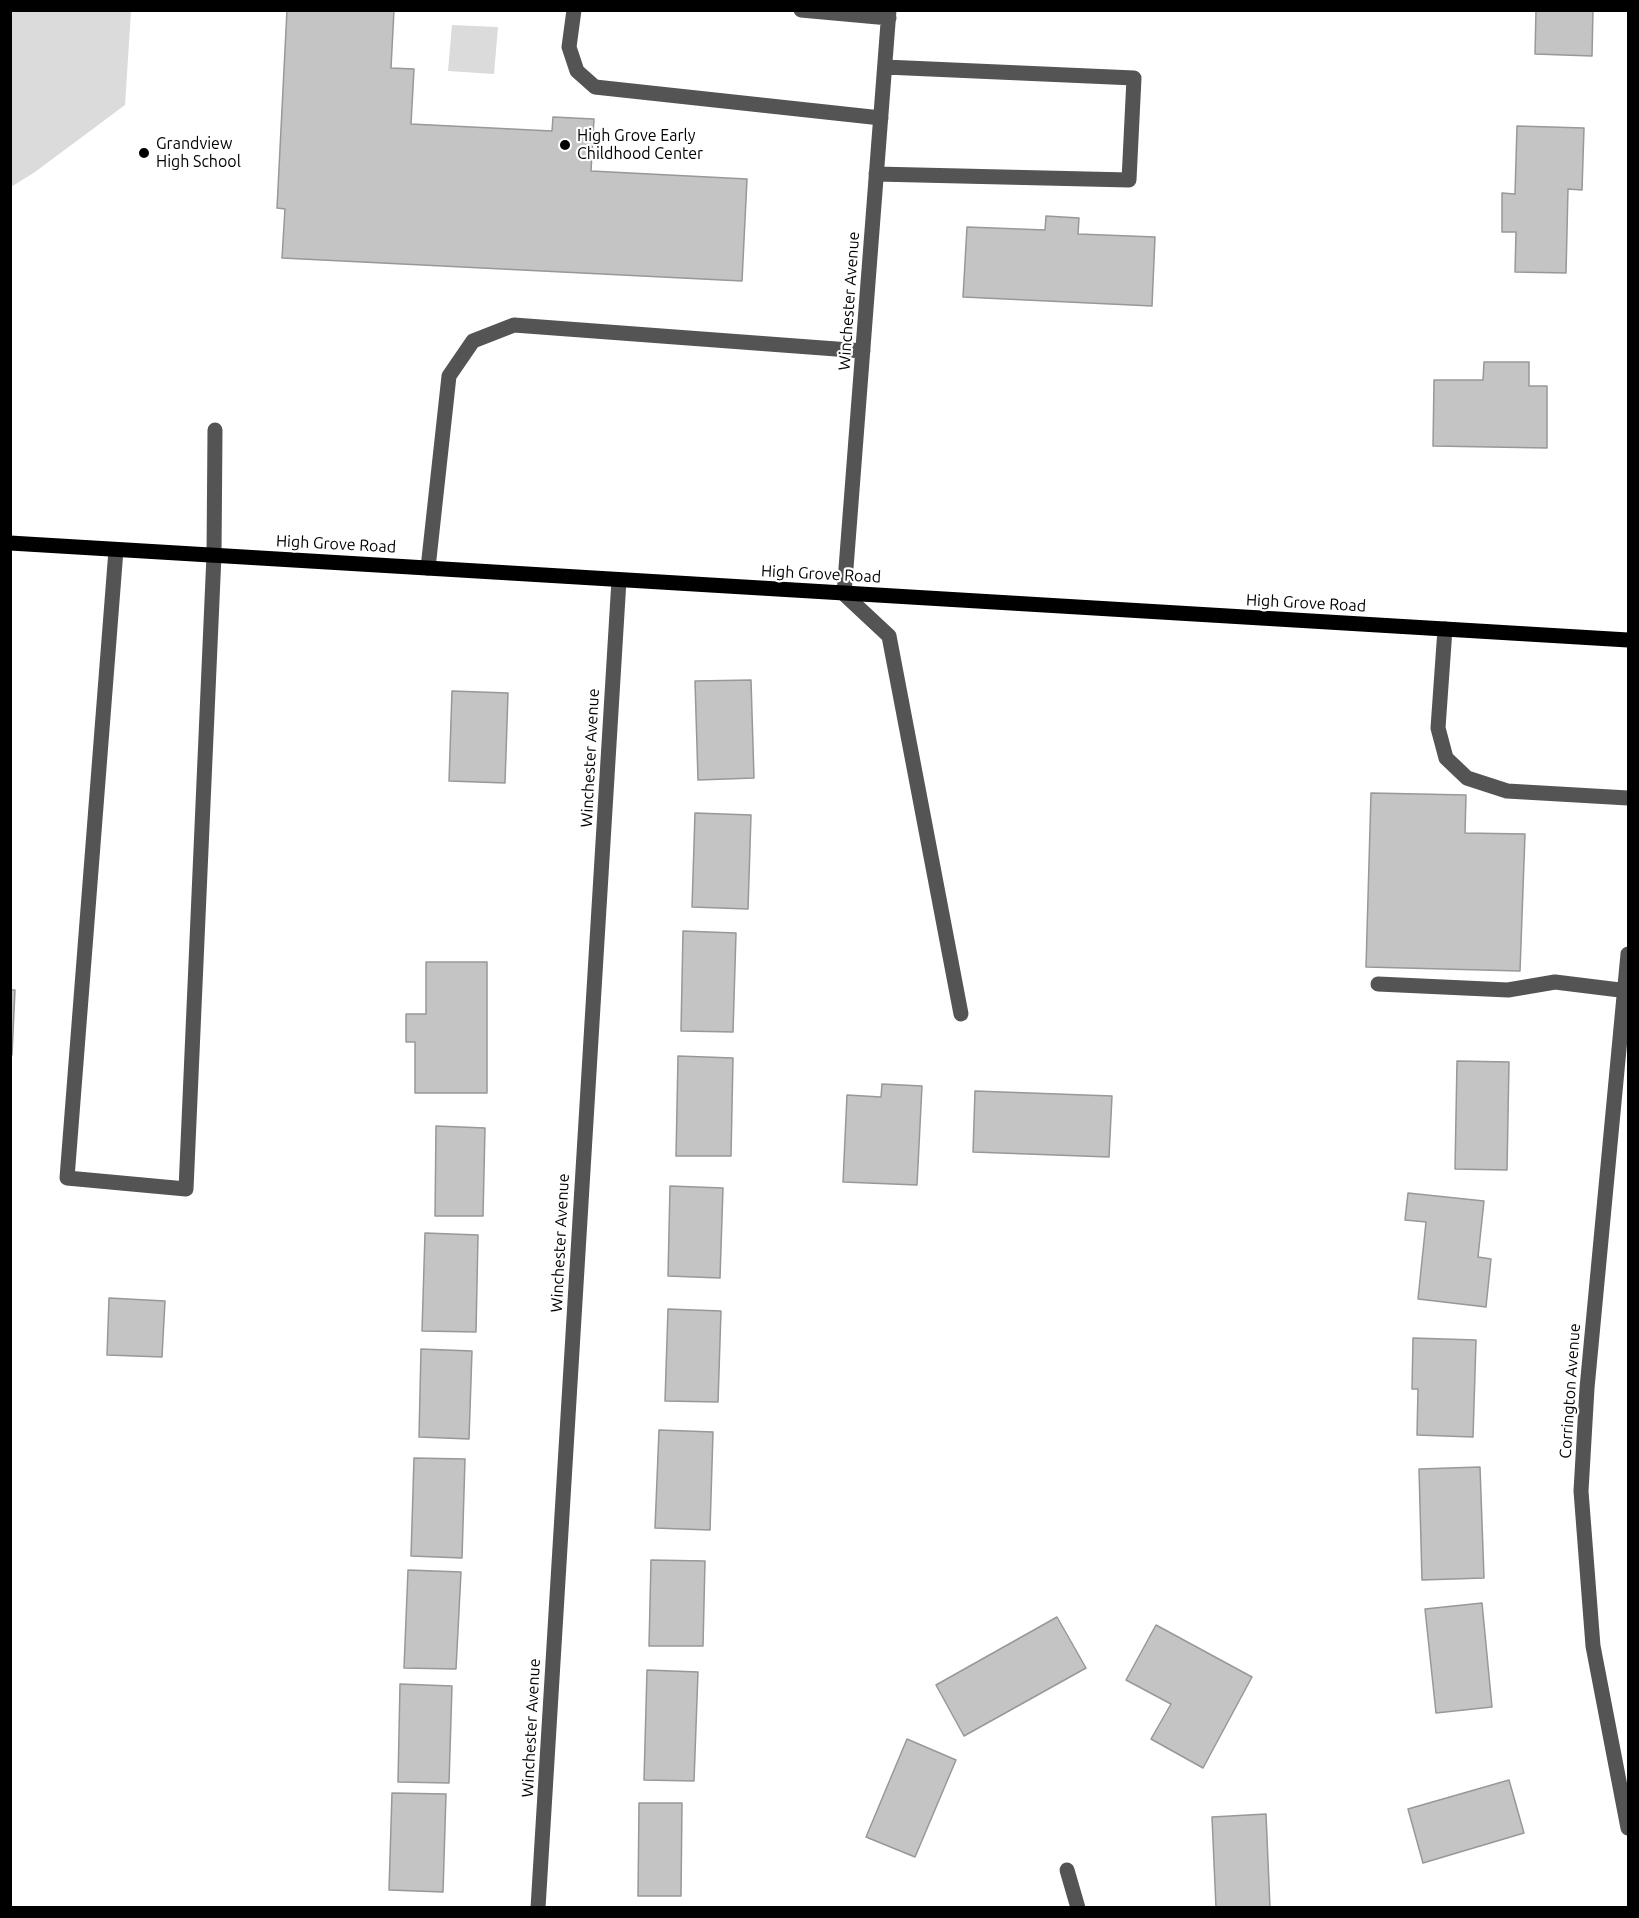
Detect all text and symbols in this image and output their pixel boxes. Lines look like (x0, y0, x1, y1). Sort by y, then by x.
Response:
place label: High Grove Early Childhood Center (577, 126, 703, 164)
place label: Grandview High School (156, 134, 241, 172)
marker: High Grove Early Childhood Center (558, 138, 572, 152)
marker: Grandview High School (137, 146, 151, 160)
street label: Winchester Avenue (835, 231, 863, 371)
street label: High Grove Road (275, 531, 397, 557)
street label: High Grove Road (760, 561, 882, 587)
street label: High Grove Road (1245, 590, 1367, 616)
street label: Winchester Avenue (577, 688, 603, 828)
street label: Winchester Avenue (547, 1173, 573, 1313)
street label: Corrington Avenue (1556, 1323, 1584, 1459)
street label: Winchester Avenue (518, 1658, 544, 1798)

